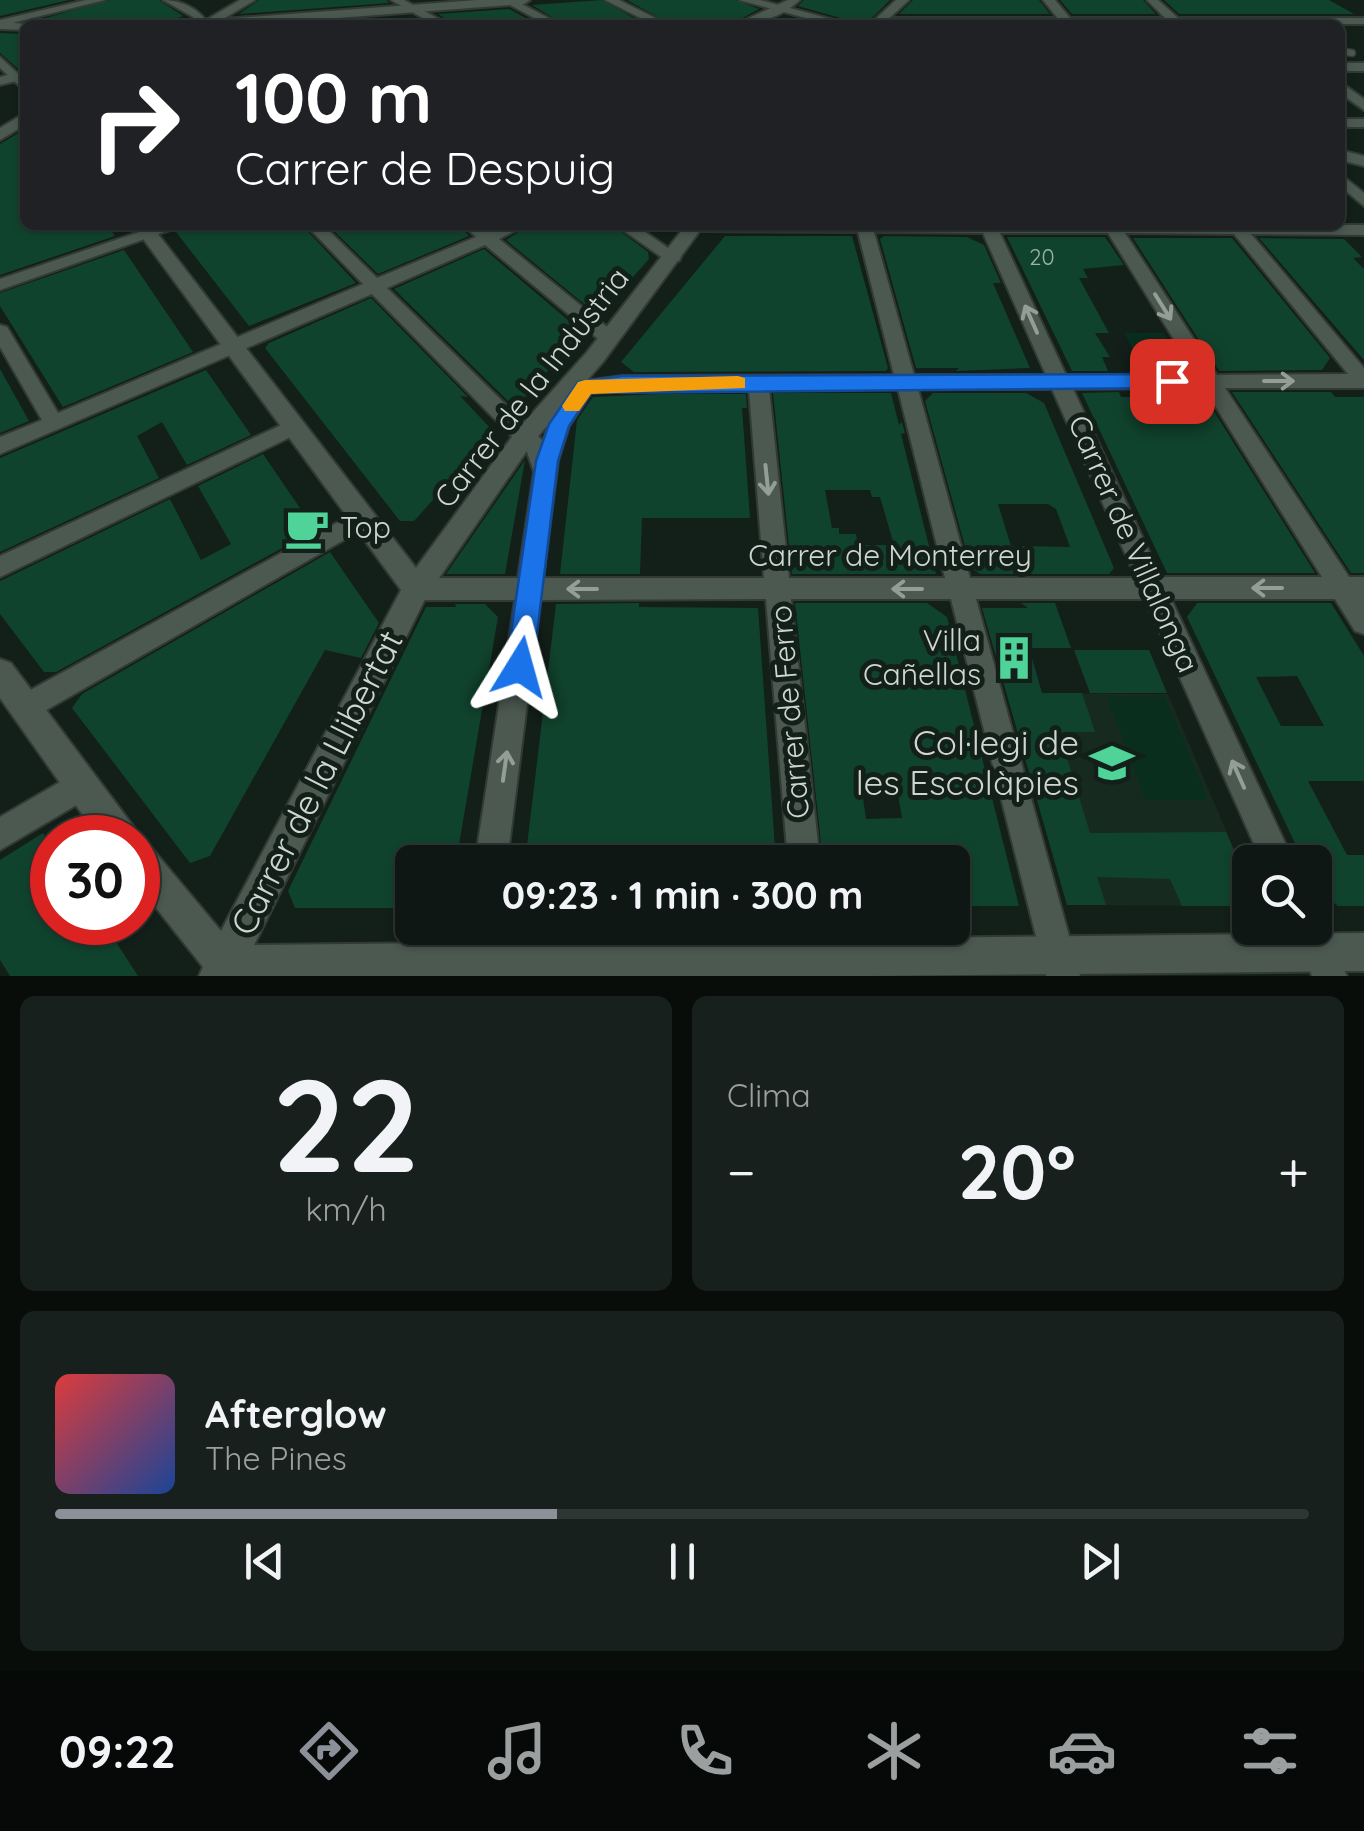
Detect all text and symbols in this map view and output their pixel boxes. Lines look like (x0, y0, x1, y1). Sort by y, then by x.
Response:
text: 100 m (235, 53, 432, 141)
icon: right (70, 60, 200, 190)
text: Carrer de Despuig (235, 140, 615, 196)
house number: 20 (1029, 243, 1055, 271)
street label: Carrer de la Indústria (426, 260, 637, 515)
one-way arrow (1153, 292, 1173, 321)
one-way arrow (1021, 304, 1039, 334)
pin (1130, 339, 1215, 424)
icon: arrive (1145, 354, 1200, 409)
one-way arrow (1262, 372, 1295, 390)
street label: Carrer de Villalonga (1060, 409, 1208, 678)
one-way arrow (758, 463, 777, 495)
cafe icon: Top (283, 504, 331, 552)
place label: Top (340, 508, 391, 546)
street label: Carrer de Monterrey (748, 536, 1032, 574)
one-way arrow (1251, 578, 1284, 598)
one-way arrow (566, 580, 598, 598)
one-way arrow (891, 580, 924, 598)
street label: Carrer de Ferro (761, 604, 817, 820)
position arrow (468, 615, 572, 719)
place label: Villa Cañellas (863, 621, 981, 693)
street label: Carrer de la Llibertat (220, 623, 412, 942)
building icon: Villa Cañellas (990, 634, 1038, 682)
place label: Col·legi de les Escolàpies (856, 720, 1079, 804)
school or university icon: Col·legi de les Escolàpies (1088, 739, 1136, 787)
one-way arrow (496, 750, 515, 783)
one-way arrow (1227, 760, 1246, 790)
speed limit sign: 30 (30, 815, 160, 945)
map controls (1232, 845, 1332, 945)
button: search (1232, 845, 1332, 945)
text: 09:23 · 1 min · 300 m (502, 871, 863, 919)
text: 22 (272, 1042, 420, 1205)
text: Clima (727, 1075, 811, 1115)
text: 20° (958, 1124, 1076, 1218)
text: − (727, 1137, 756, 1206)
text: + (1278, 1137, 1309, 1206)
text: km/h (305, 1189, 387, 1229)
text: Afterglow (205, 1390, 387, 1438)
text: The Pines (205, 1438, 347, 1478)
icon: previous (237, 1534, 292, 1589)
icon: pause (655, 1534, 710, 1589)
icon: next (1073, 1534, 1128, 1589)
icon: directions (294, 1716, 364, 1786)
icon: music (482, 1716, 552, 1786)
icon: phone (670, 1716, 740, 1786)
icon: climate (859, 1716, 929, 1786)
icon: car (1047, 1716, 1117, 1786)
icon: filters (1235, 1716, 1305, 1786)
text: 09:22 (59, 1723, 176, 1779)

